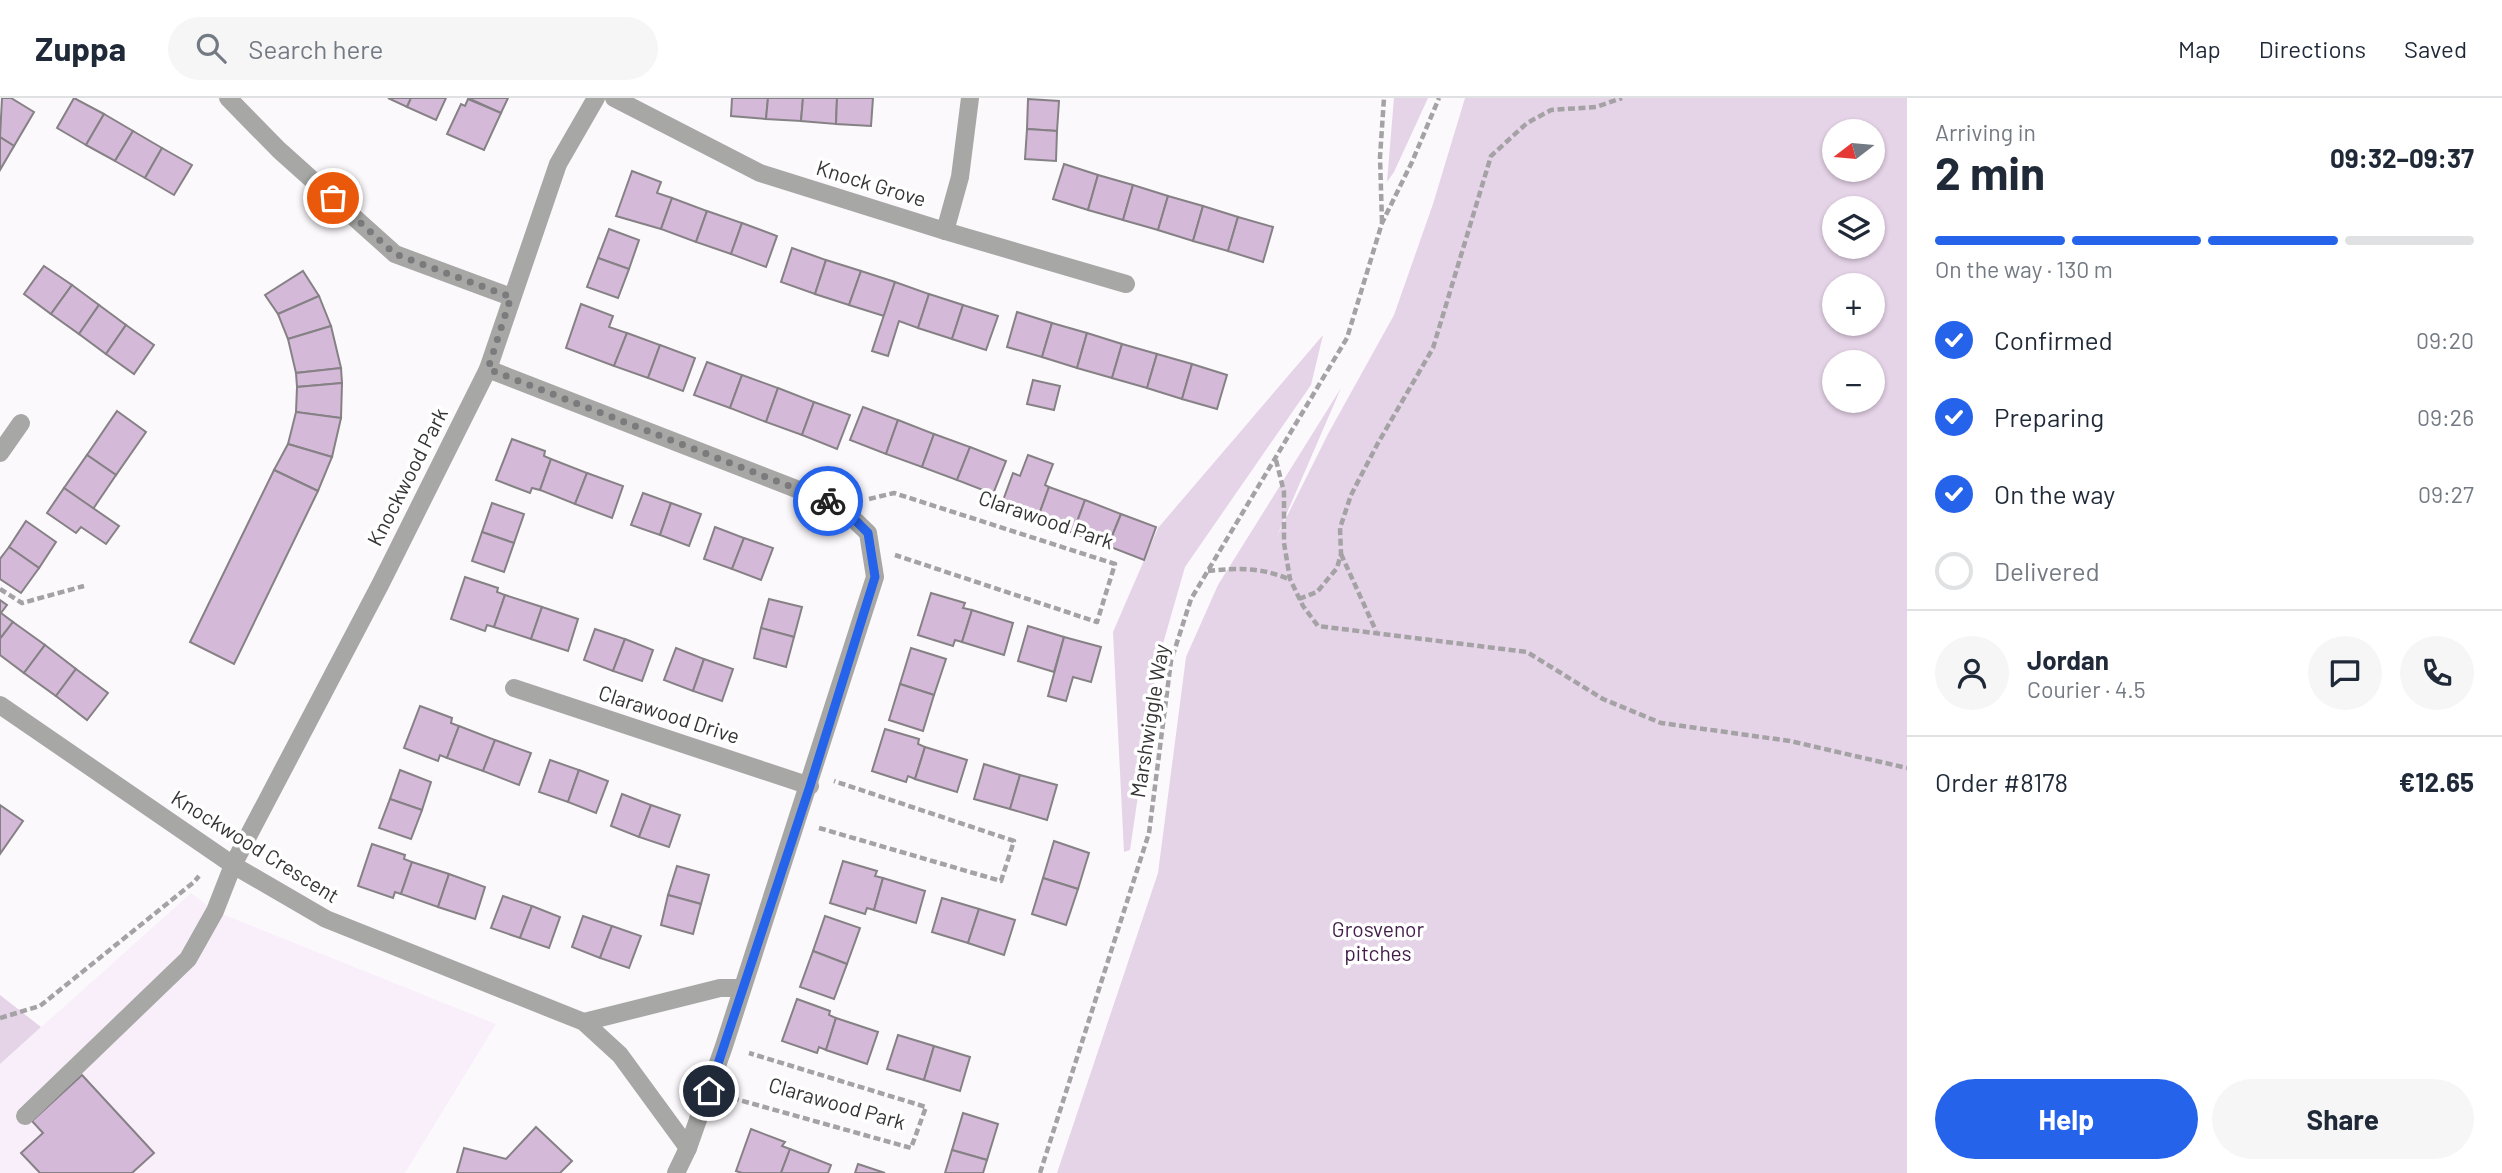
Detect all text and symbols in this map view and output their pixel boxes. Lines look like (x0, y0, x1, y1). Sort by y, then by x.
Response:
search box (168, 17, 658, 80)
text: Zuppa (35, 28, 126, 68)
icon: search (192, 29, 230, 67)
text: Search here (248, 33, 383, 64)
text: Map (2178, 34, 2221, 63)
text: Directions (2259, 34, 2366, 63)
text: Saved (2404, 34, 2467, 63)
text: Arriving in (1935, 118, 2036, 146)
north arrow (1822, 119, 1885, 182)
map controls (1822, 119, 1885, 413)
text: 09:32–09:37 (2330, 142, 2474, 173)
text: 2 min (1935, 144, 2045, 199)
street label: Knock Grove (814, 154, 929, 211)
pin (303, 168, 363, 228)
icon: bag (314, 179, 352, 217)
button: layers (1822, 196, 1885, 259)
text: On the way · 130 m (1935, 255, 2113, 283)
button: + (1822, 273, 1885, 336)
icon: check (1935, 321, 1973, 359)
text: Confirmed (1994, 324, 2113, 355)
text: 09:20 (2416, 326, 2474, 354)
button: − (1822, 350, 1885, 413)
icon: check (1935, 398, 1973, 436)
text: Preparing (1994, 401, 2104, 432)
street label: Knockwood Park (361, 403, 452, 549)
text: 09:26 (2417, 403, 2474, 431)
courier (793, 466, 863, 536)
icon: check (1935, 475, 1973, 513)
text: On the way (1994, 478, 2115, 509)
text: 09:27 (2418, 480, 2474, 508)
icon: bike (809, 482, 847, 520)
street label: Clarawood Park (976, 484, 1117, 553)
text: Delivered (1994, 555, 2100, 586)
button: person (1935, 636, 2009, 710)
button: chat (2308, 636, 2382, 710)
button: phone (2400, 636, 2474, 710)
street label: Marshwiggle Way (1124, 642, 1173, 799)
text: Jordan (2027, 644, 2109, 675)
text: Courier · 4.5 (2027, 675, 2146, 703)
street label: Clarawood Drive (596, 679, 743, 748)
text: Order #8178 (1935, 766, 2068, 797)
text: €12.65 (2399, 766, 2474, 797)
street label: Knockwood Crescent (167, 784, 344, 907)
park label: Grosvenor pitches (1332, 916, 1425, 965)
pin (679, 1061, 739, 1121)
street label: Clarawood Park (766, 1071, 909, 1134)
icon: home (690, 1072, 728, 1110)
button: Help (1935, 1079, 2198, 1159)
button: Share (2212, 1079, 2474, 1159)

